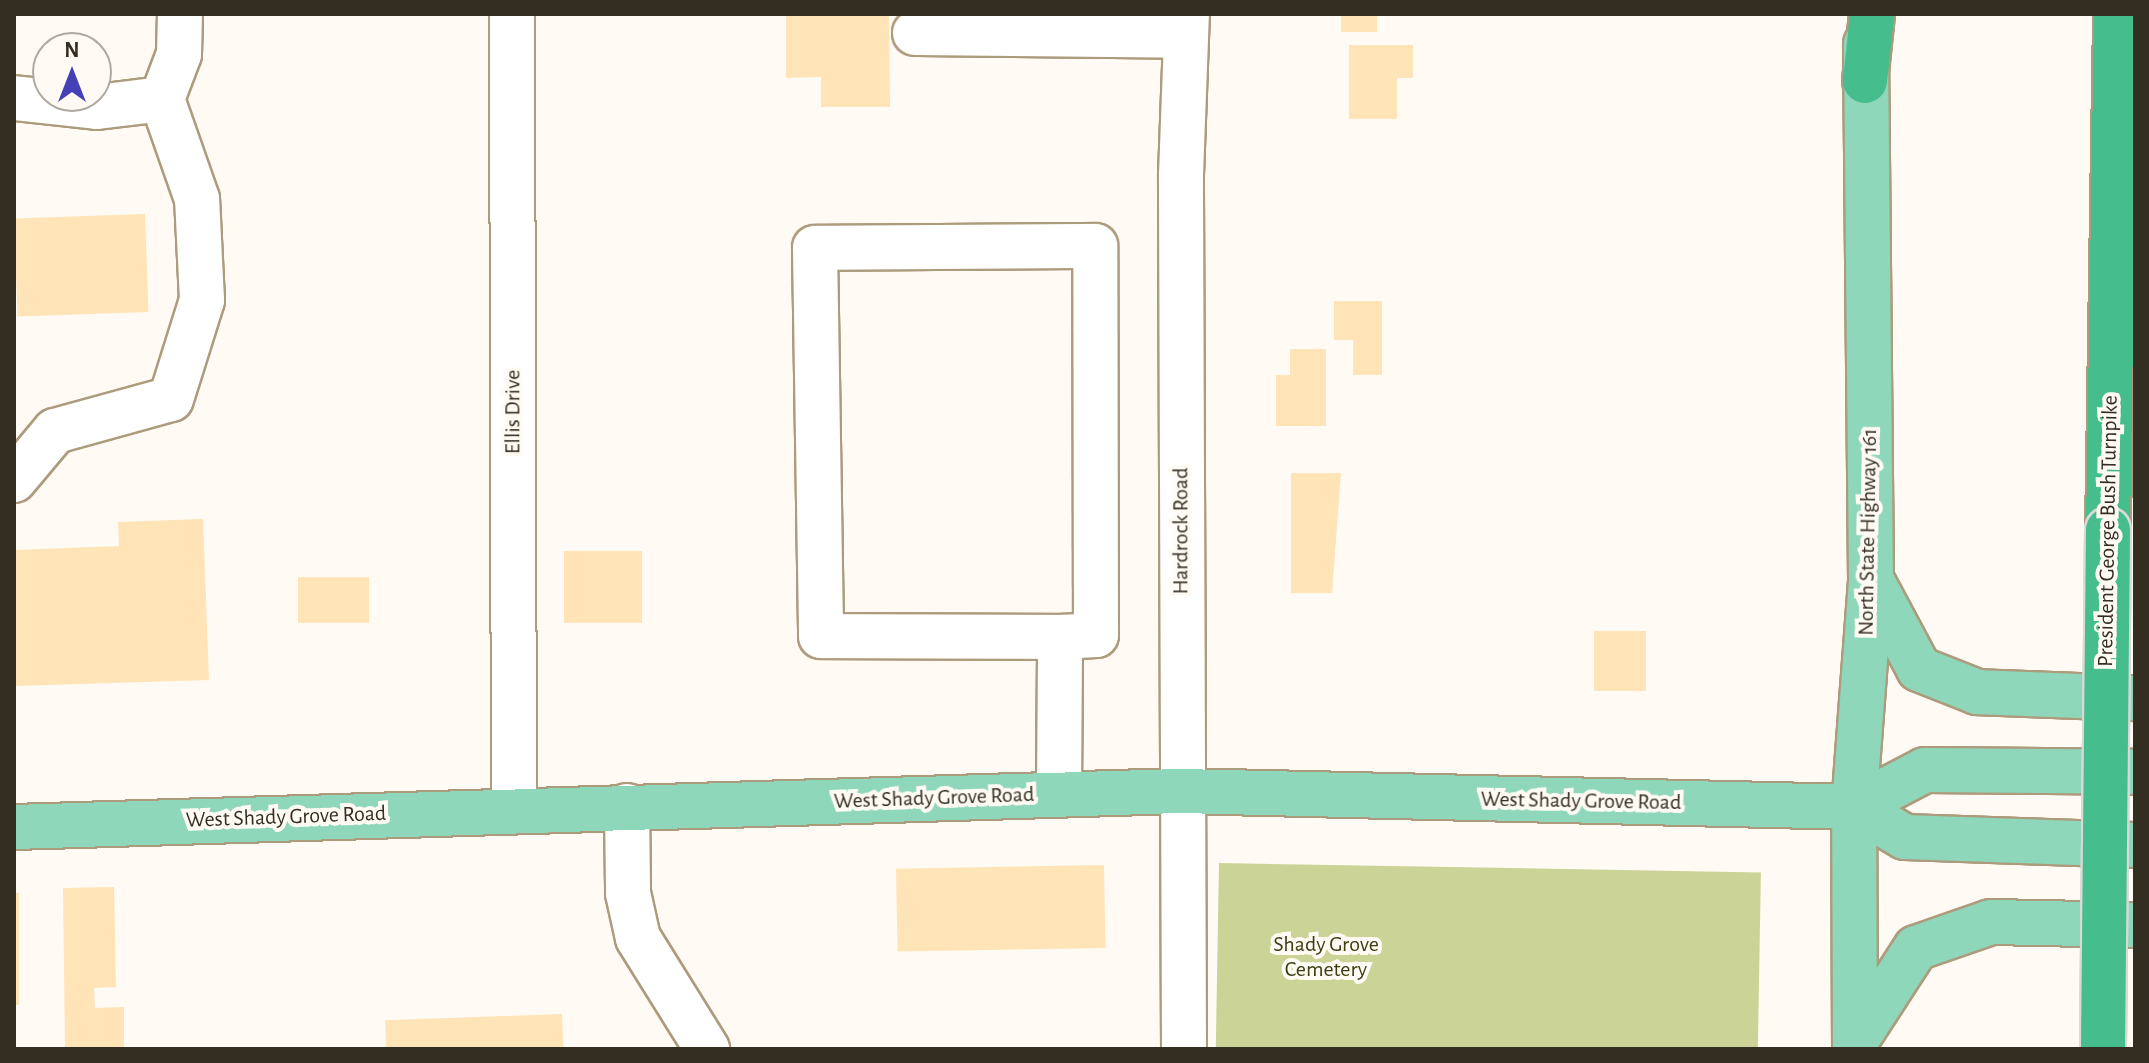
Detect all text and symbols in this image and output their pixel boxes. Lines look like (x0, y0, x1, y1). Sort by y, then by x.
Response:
north arrow (32, 32, 112, 112)
text: N (64, 39, 80, 61)
street label: Ellis Drive (500, 370, 526, 454)
street label: President George Bush Turnpike (2092, 395, 2124, 667)
street label: North State Highway 161 (1853, 428, 1883, 636)
street label: Hardrock Road (1168, 468, 1194, 594)
street label: West Shady Grove Road (833, 781, 1035, 815)
street label: West Shady Grove Road (1480, 786, 1682, 816)
street label: West Shady Grove Road (185, 800, 387, 834)
park label: Shady Grove Cemetery (1273, 931, 1379, 982)

